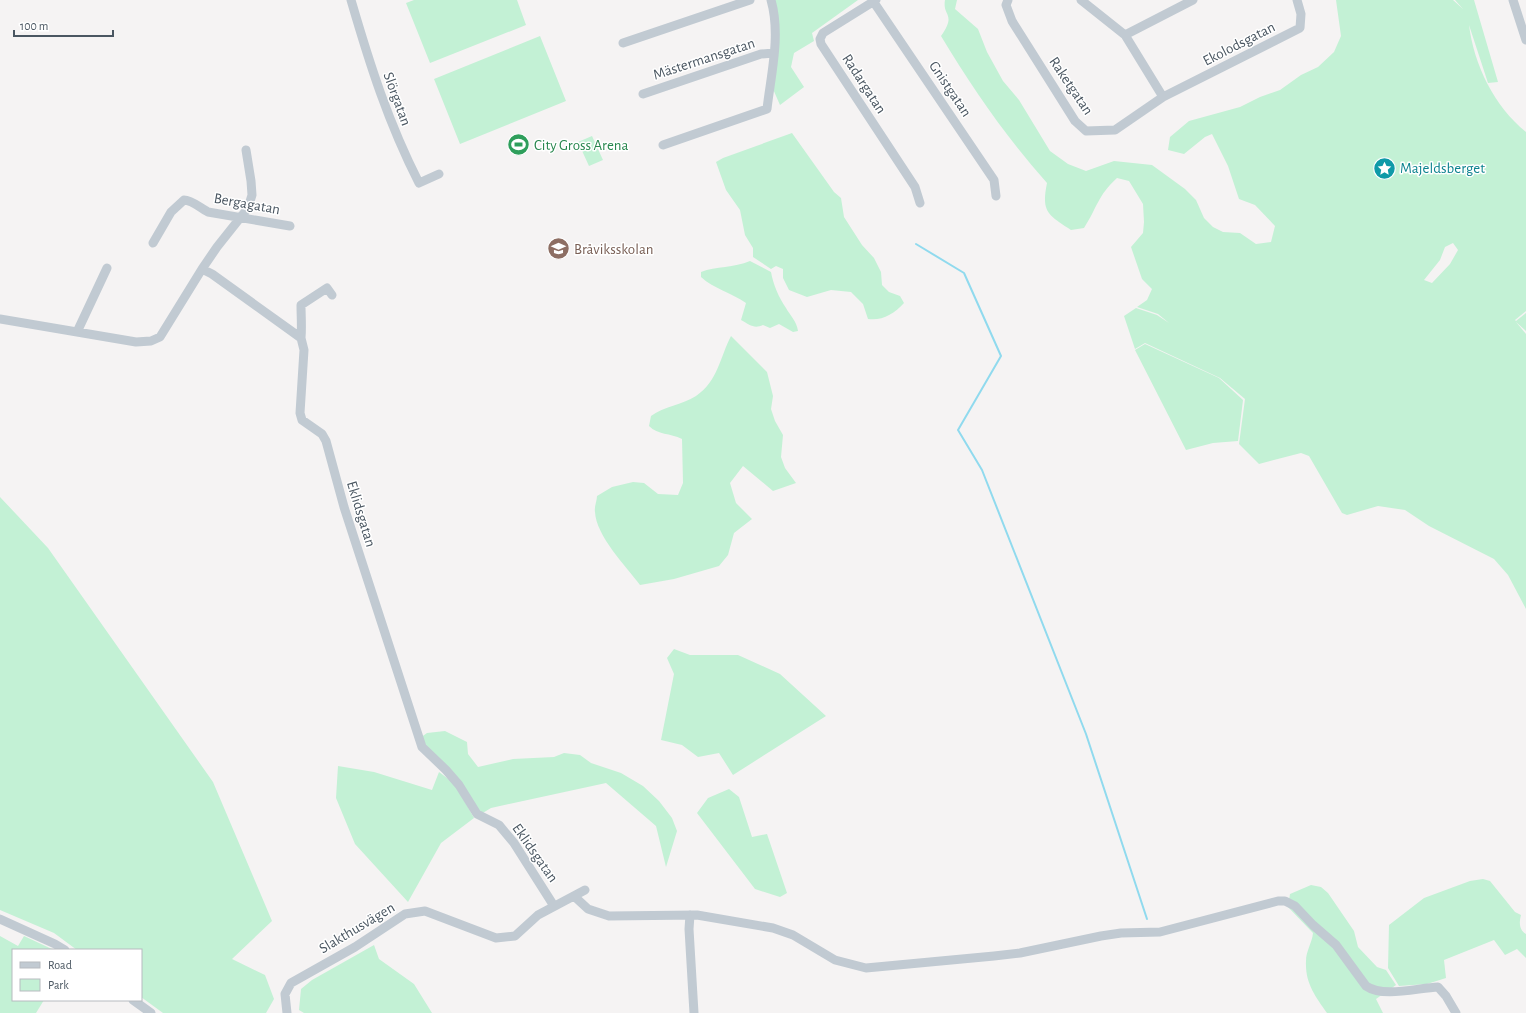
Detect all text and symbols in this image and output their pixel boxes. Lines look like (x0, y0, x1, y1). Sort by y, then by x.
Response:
scale bar (14, 12, 113, 38)
street label: Ekolodsgatan (1200, 19, 1278, 69)
text: 100 m (20, 20, 48, 32)
street label: Mästermansgatan (651, 36, 757, 82)
street label: Radargatan (839, 52, 889, 116)
street label: Raketgatan (1046, 54, 1096, 118)
street label: Gnistgatan (926, 59, 974, 119)
street label: Slörgatan (380, 70, 414, 128)
sports icon: City Gross Arena (505, 132, 531, 158)
place label: City Gross Arena (534, 138, 629, 153)
place icon: Majeldsberget (1371, 155, 1397, 181)
place label: Majeldsberget (1400, 161, 1485, 176)
street label: Bergagatan (213, 191, 281, 217)
school or university icon: Bråviksskolan (545, 236, 571, 262)
place label: Bråviksskolan (574, 242, 653, 257)
street label: Eklidsgatan (344, 479, 378, 549)
street label: Eklidsgatan (509, 821, 561, 885)
street label: Slakthusvägen (317, 900, 397, 956)
legend (12, 949, 142, 1001)
text: Road (48, 959, 72, 971)
text: Park (48, 979, 69, 991)

